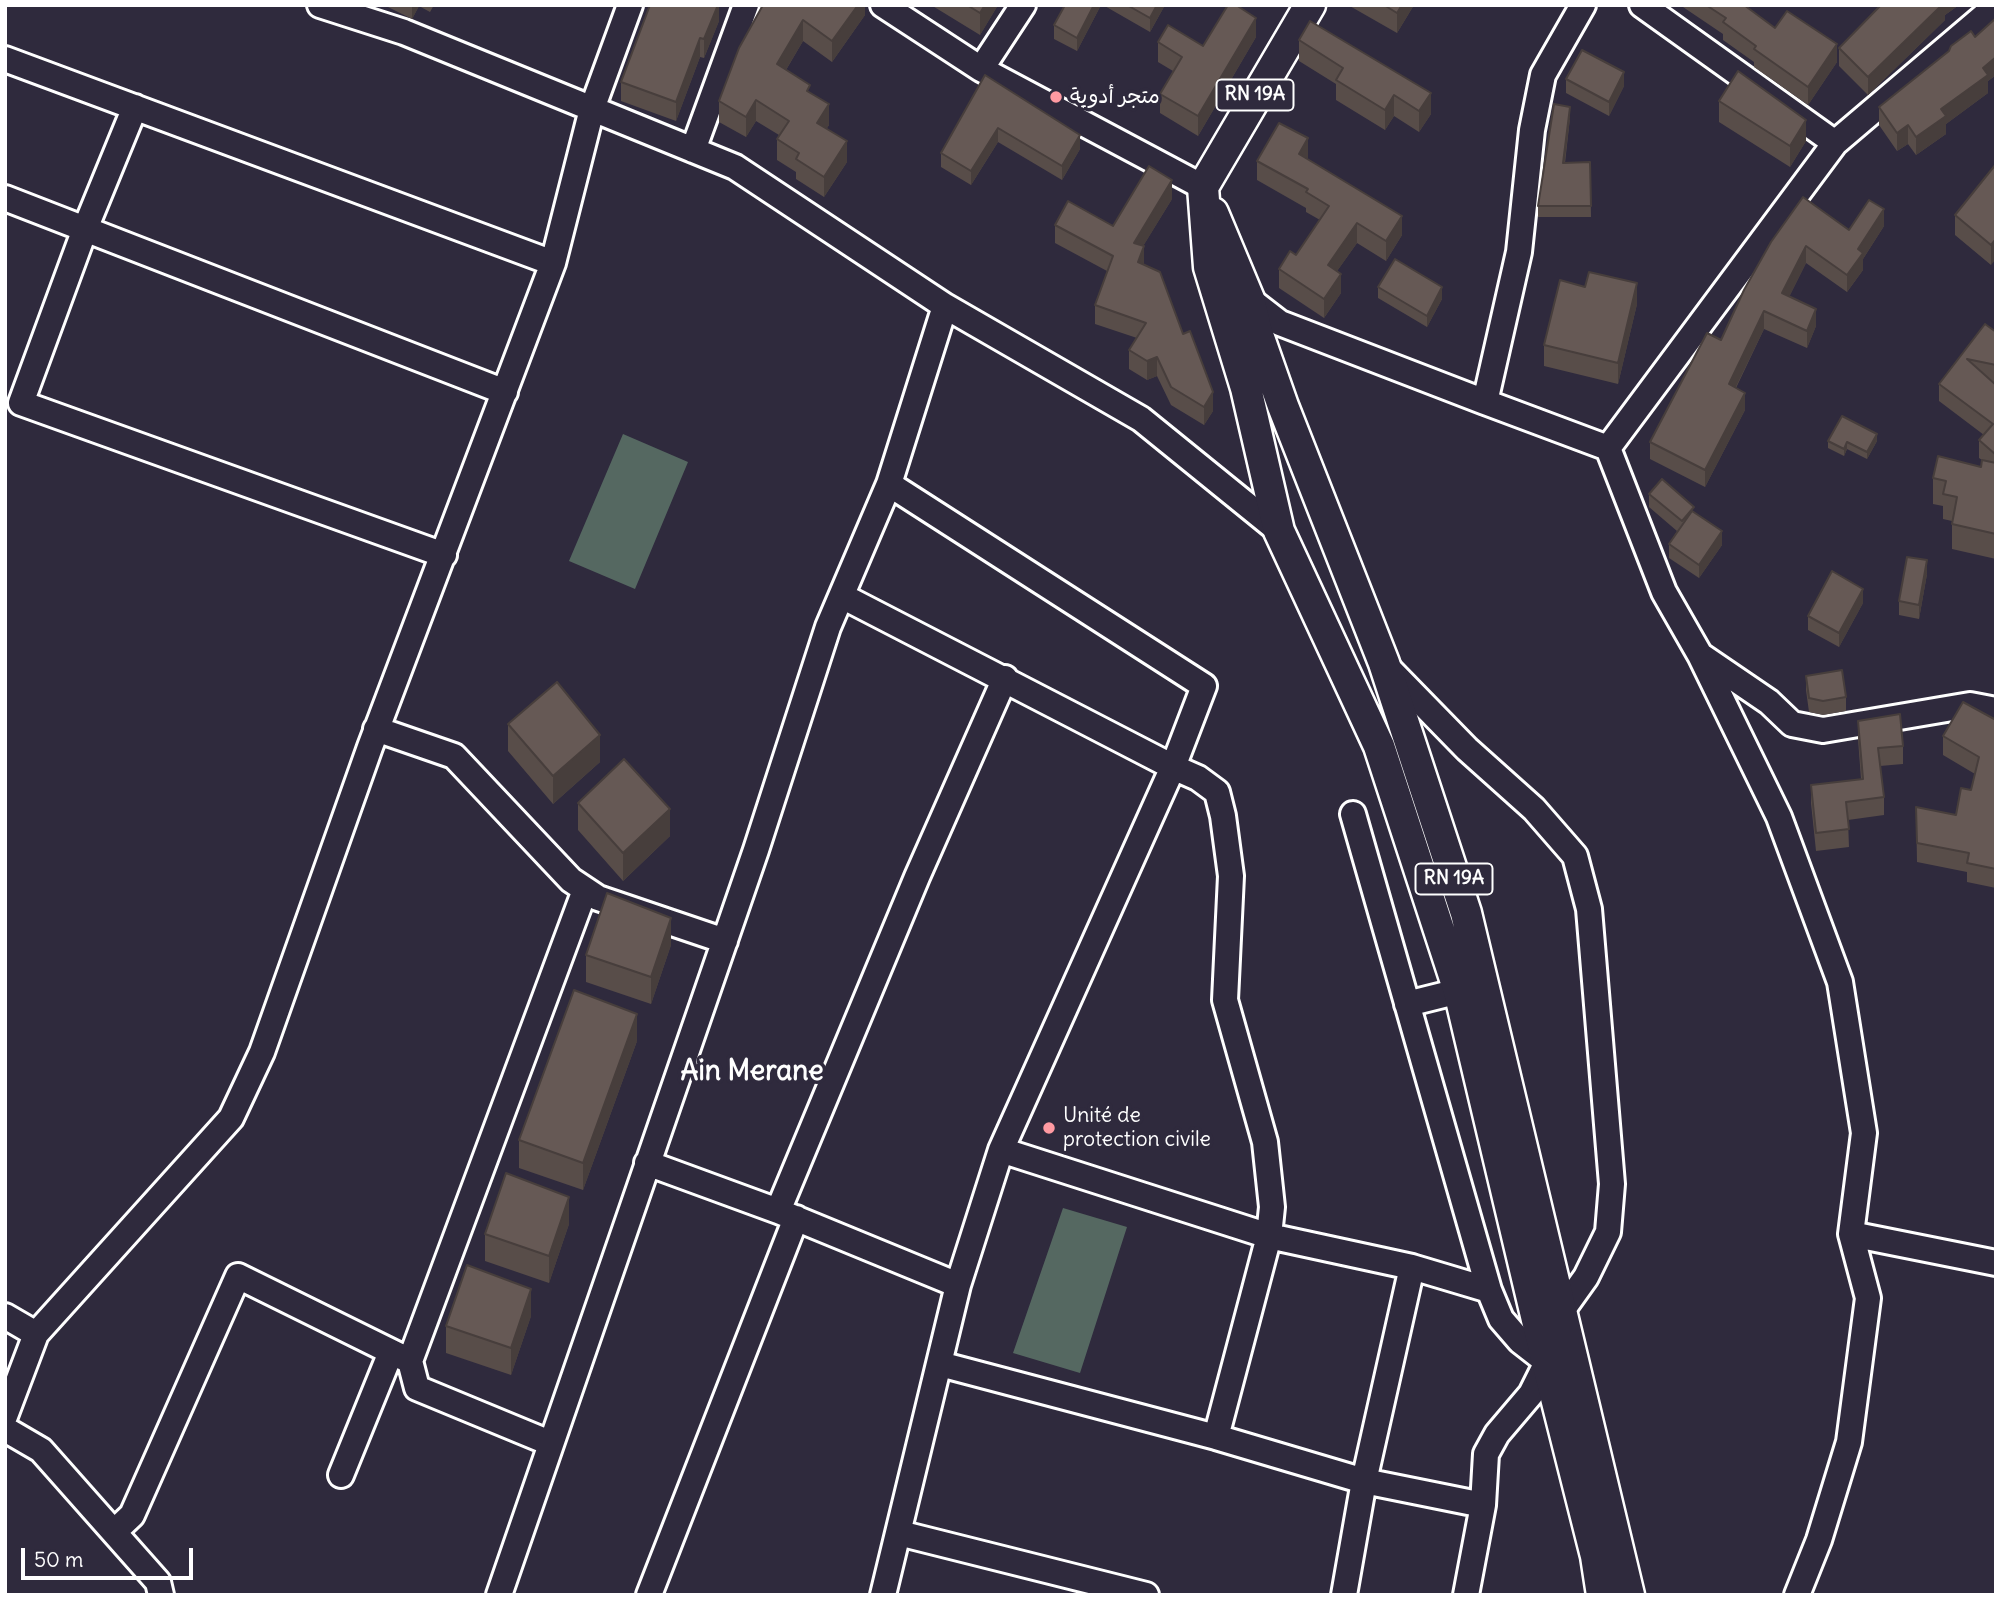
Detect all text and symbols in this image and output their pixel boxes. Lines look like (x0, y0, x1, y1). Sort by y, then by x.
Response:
road number: RN 19A (1216, 80, 1294, 110)
place label: متجر أدوية (1070, 84, 1160, 110)
marker: متجر أدوية (1048, 89, 1064, 105)
road number: RN 19A (1416, 864, 1492, 894)
district label: Ain Merane (680, 1055, 824, 1089)
place label: Unité de protection civile (1063, 1103, 1211, 1153)
marker: Unité de protection civile (1041, 1120, 1057, 1136)
scale bar (24, 1534, 196, 1578)
text: 50 m (34, 1546, 83, 1573)

